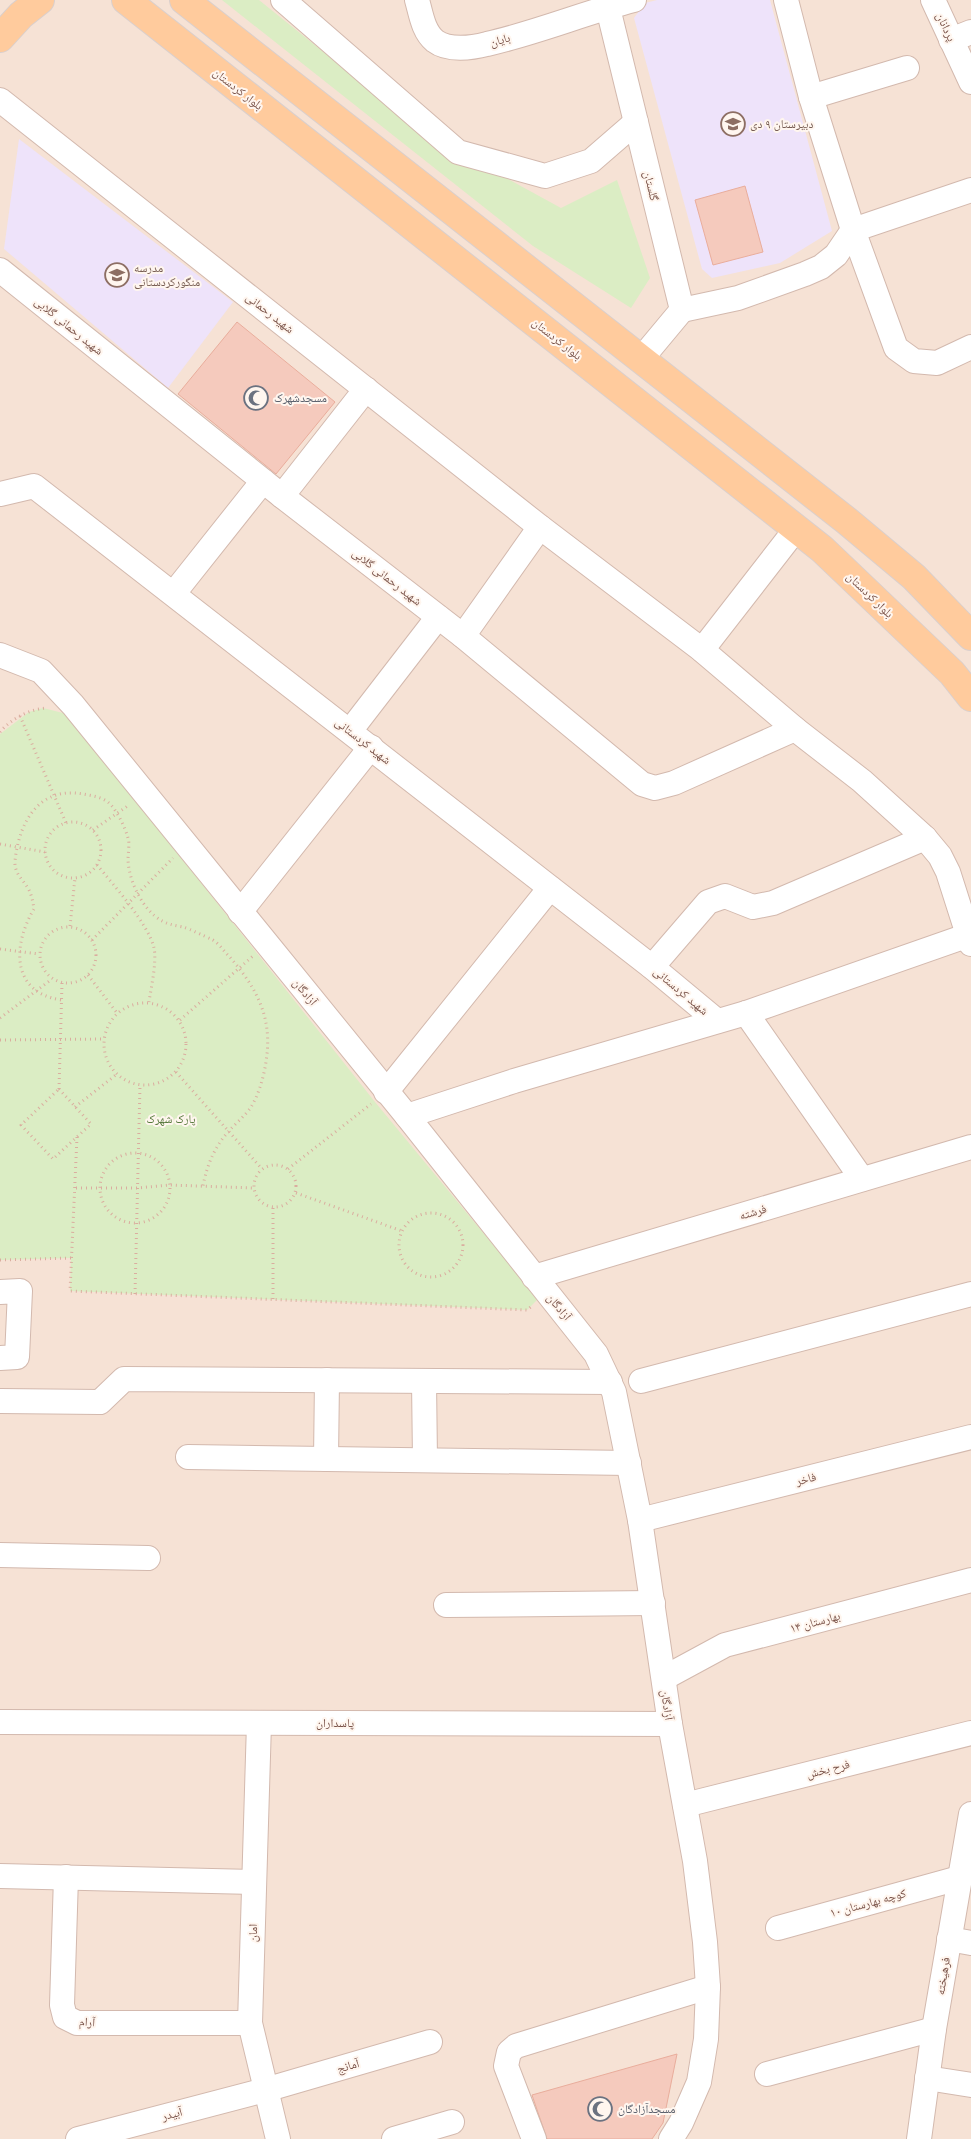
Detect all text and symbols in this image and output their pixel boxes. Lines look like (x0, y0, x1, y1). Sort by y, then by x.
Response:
street label: پردانان (933, 10, 959, 44)
street label: بایان (488, 30, 512, 50)
street label: بلوار کردستان (210, 65, 266, 113)
school or university icon: دبیرستان ۹ دی (720, 111, 746, 137)
place label: دبیرستان ۹ دی (750, 117, 813, 131)
street label: گلستان (641, 170, 661, 202)
place label: مدرسه منگورکردستانی (134, 261, 200, 289)
school or university icon: مدرسه منگورکردستانی (104, 262, 130, 288)
street label: شهید رحمانی (243, 290, 297, 336)
street label: شهید رحمانی گلابی (32, 294, 106, 358)
street label: بلوار کردستان (529, 315, 585, 363)
mosque icon: مسجدشهرک (243, 385, 269, 411)
place label: مسجدشهرک (274, 391, 327, 405)
street label: شهید رحمانی گلابی (349, 546, 425, 609)
street label: بلوار کردستان (844, 569, 896, 621)
street label: شهید کردستانی (332, 715, 394, 767)
street label: شهید کردستانی (651, 964, 711, 1018)
street label: آزادگان (290, 976, 321, 1009)
park label: پارک شهرک (146, 1112, 196, 1126)
street label: فرشته (738, 1201, 768, 1223)
street label: آزادگان (544, 1291, 575, 1324)
street label: فاخر (793, 1470, 818, 1489)
street label: بهارستان ۱۴ (788, 1609, 842, 1636)
street label: آزادگان (658, 1689, 676, 1722)
street label: پاسداران (316, 1716, 355, 1730)
street label: فرح بخش (805, 1757, 851, 1781)
street label: کوچه بهارستان ۱۰ (828, 1886, 908, 1920)
street label: امان (246, 1924, 260, 1942)
street label: فرهیخته (933, 1956, 953, 1996)
street label: آرام (78, 2014, 97, 2031)
street label: آمانج (335, 2056, 362, 2076)
mosque icon: مسجدآزادگان (587, 2096, 613, 2122)
place label: مسجدآزادگان (618, 2102, 675, 2116)
street label: آبیدر (159, 2104, 185, 2124)

